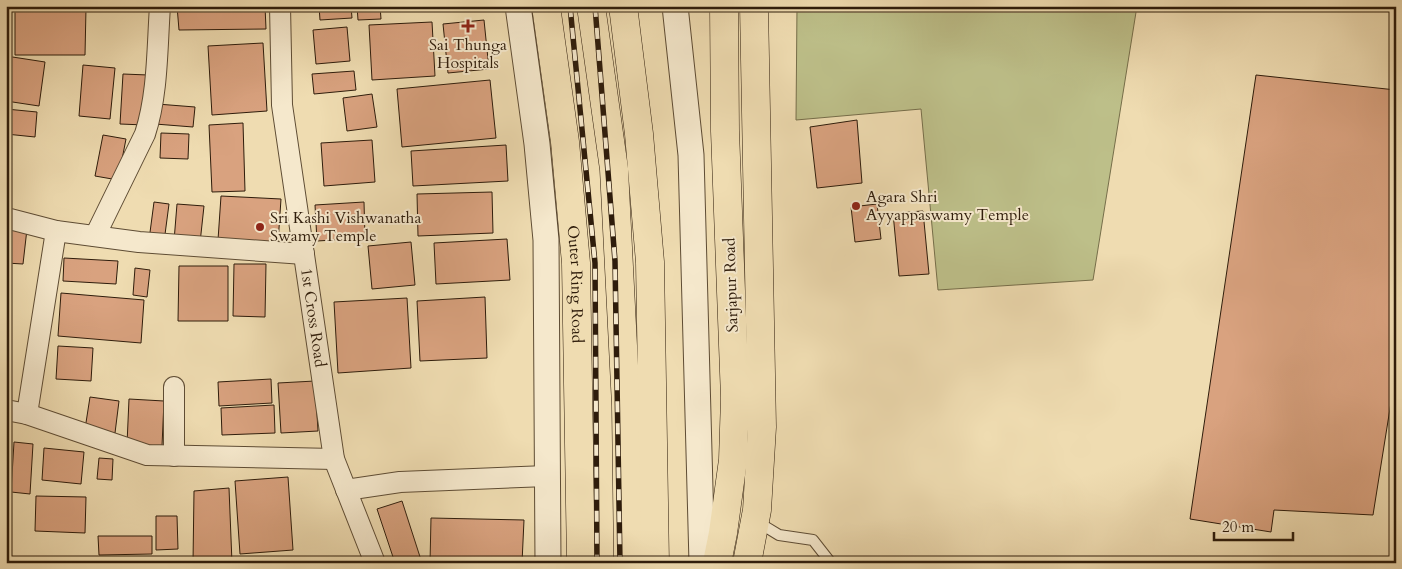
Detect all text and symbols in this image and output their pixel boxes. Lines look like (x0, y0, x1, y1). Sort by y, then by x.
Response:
marker: Sai Thunga Hospitals (461, 19, 475, 33)
place label: Sai Thunga Hospitals (429, 34, 507, 74)
place label: Agara Shri Ayyappaswamy Temple (866, 186, 1029, 226)
marker: Agara Shri Ayyappaswamy Temple (850, 200, 862, 212)
place label: Sri Kashi Vishwanatha Swamy Temple (270, 207, 421, 247)
marker: Sri Kashi Vishwanatha Swamy Temple (254, 221, 266, 233)
street label: Outer Ring Road (562, 224, 588, 344)
street label: Sarjapur Road (718, 237, 744, 333)
street label: 1st Cross Road (295, 267, 331, 369)
scale bar (1214, 509, 1293, 541)
text: 20 m (1222, 517, 1254, 537)

